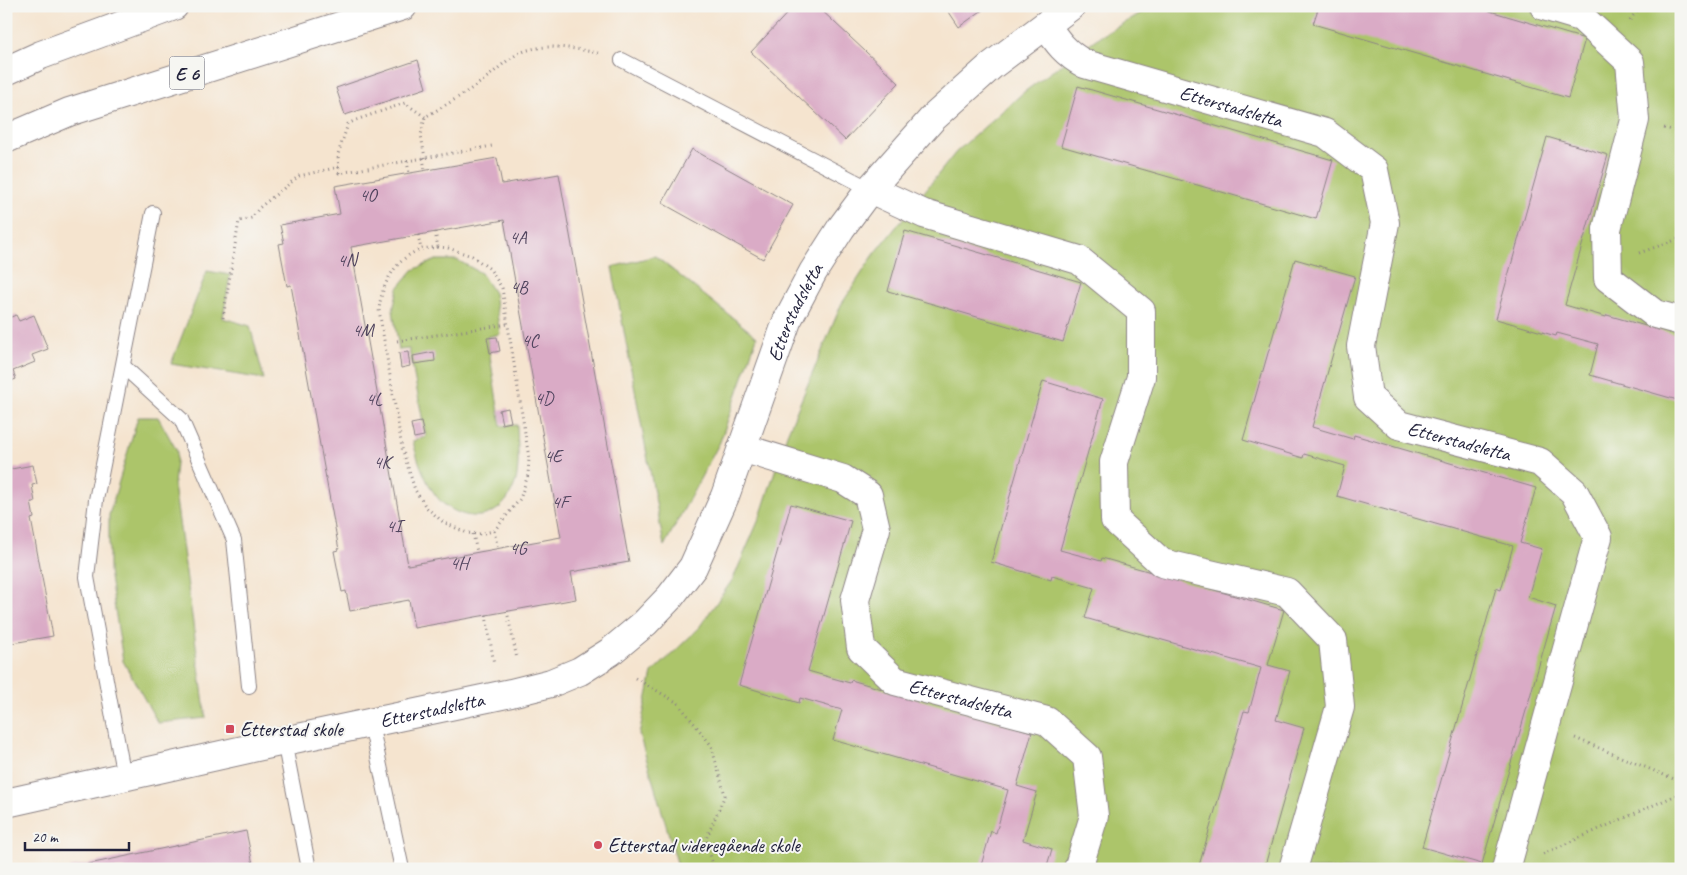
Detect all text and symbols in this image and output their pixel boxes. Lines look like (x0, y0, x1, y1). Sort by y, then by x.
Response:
road number: E 6 (170, 56, 204, 90)
street label: Etterstadsletta (1177, 80, 1286, 133)
house number: 4O (359, 184, 379, 206)
house number: 4A (509, 226, 528, 248)
house number: 4N (338, 249, 360, 271)
street label: Etterstadsletta (762, 257, 829, 365)
house number: 4B (510, 276, 529, 298)
house number: 4M (352, 319, 376, 341)
house number: 4C (522, 329, 541, 351)
house number: 4D (535, 387, 555, 409)
house number: 4L (366, 388, 383, 410)
street label: Etterstadsletta (1405, 416, 1515, 467)
house number: 4E (544, 445, 564, 467)
house number: 4K (373, 451, 395, 473)
house number: 4F (552, 491, 572, 513)
house number: 4I (386, 515, 405, 537)
house number: 4G (510, 537, 529, 559)
house number: 4H (450, 552, 471, 574)
street label: Etterstadsletta (906, 673, 1016, 725)
street label: Etterstadsletta (378, 687, 487, 733)
place label: Etterstad skole (240, 717, 344, 742)
marker: Etterstad skole (224, 723, 236, 735)
scale bar (25, 820, 129, 852)
text: 20 m (32, 828, 59, 847)
place label: Etterstad videregående skole (608, 833, 801, 858)
marker: Etterstad videregående skole (592, 839, 604, 851)

